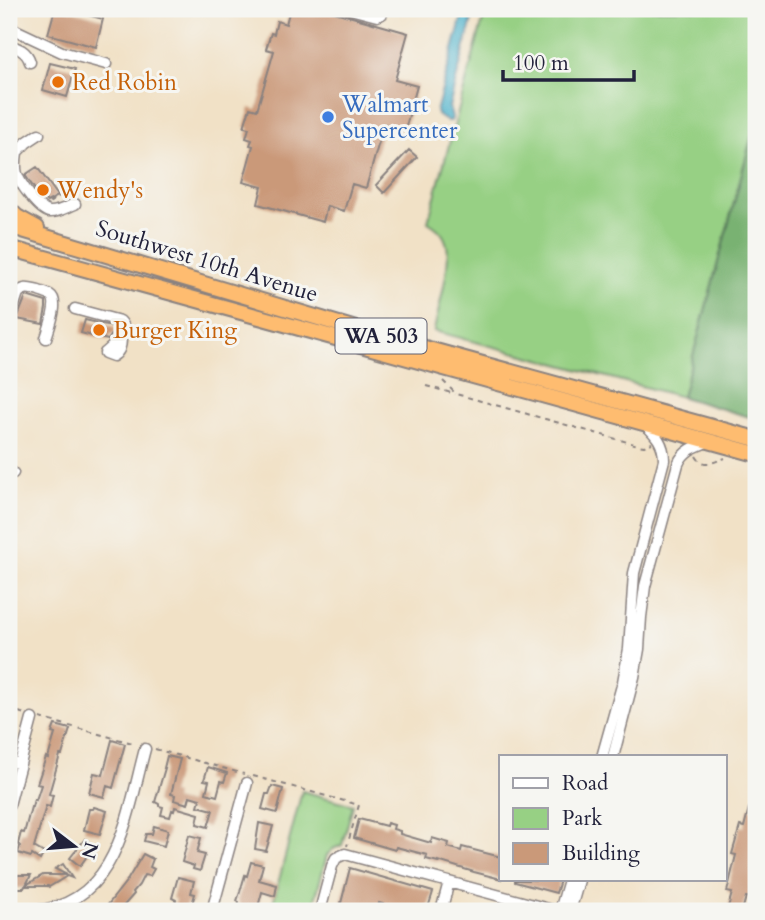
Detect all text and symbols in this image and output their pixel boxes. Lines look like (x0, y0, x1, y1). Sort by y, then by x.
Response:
scale bar (503, 38, 634, 82)
text: 100 m (513, 49, 569, 78)
place label: Red Robin (72, 67, 177, 98)
marker: Red Robin (50, 74, 66, 90)
place label: Walmart Supercenter (341, 89, 458, 146)
marker: Walmart Supercenter (320, 109, 336, 125)
place label: Wendy's (56, 175, 143, 206)
marker: Wendy's (35, 182, 51, 198)
street label: Southwest 10th Avenue (92, 212, 322, 310)
place label: Burger King (113, 315, 237, 346)
road number: WA 503 (336, 318, 426, 354)
marker: Burger King (91, 322, 107, 338)
legend (499, 755, 726, 881)
text: Road (562, 769, 608, 798)
text: Park (562, 804, 603, 833)
north arrow (38, 811, 108, 881)
text: N (74, 839, 104, 862)
text: Building (562, 839, 640, 868)

